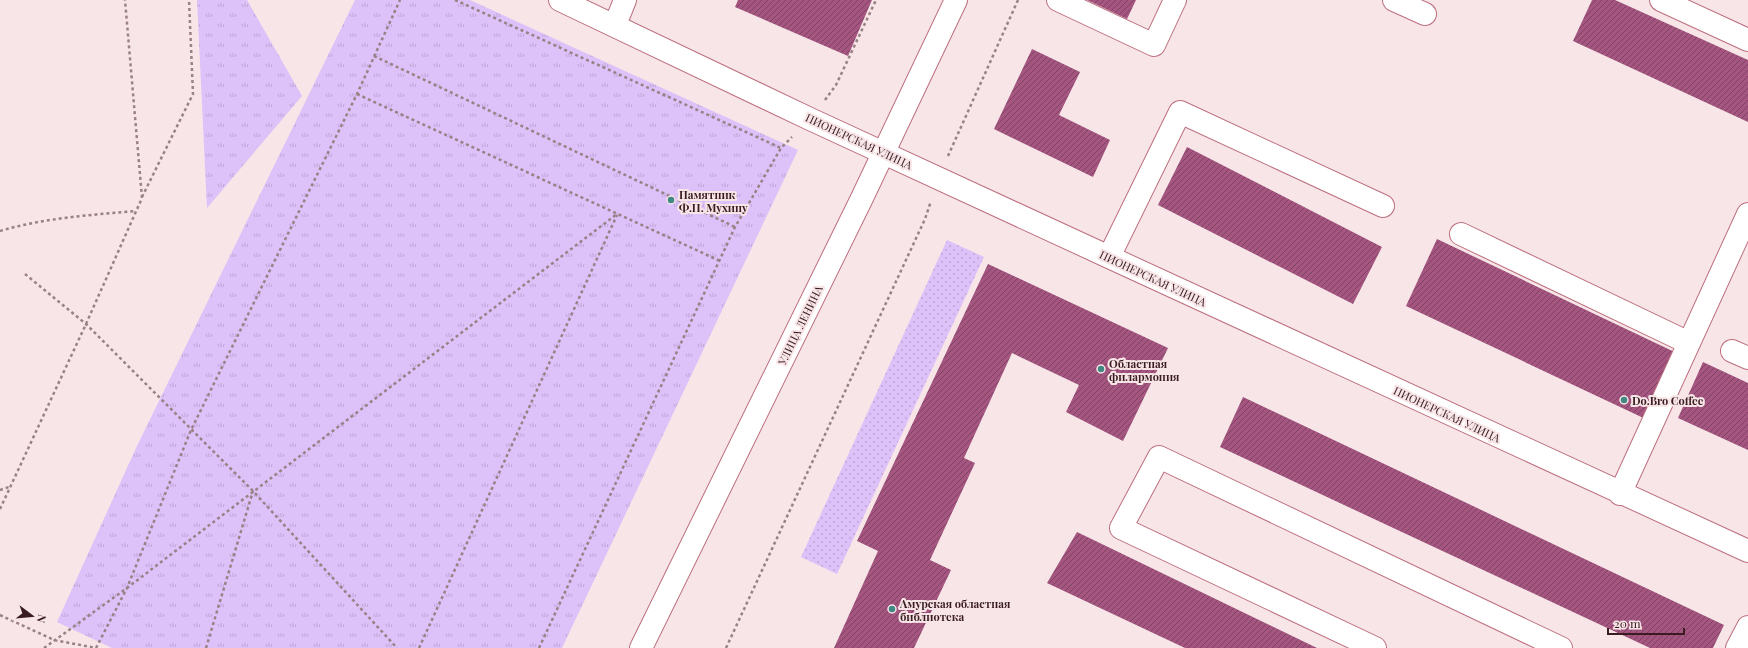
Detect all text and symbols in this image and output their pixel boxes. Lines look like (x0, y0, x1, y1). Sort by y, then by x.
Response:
street label: ПИОНЕРСКАЯ УЛИЦА (803, 110, 915, 172)
place label: Памятник Ф.Н. Мухину (679, 187, 748, 215)
marker: Памятник Ф.Н. Мухину (666, 195, 676, 205)
street label: ПИОНЕРСКАЯ УЛИЦА (1097, 247, 1209, 309)
street label: УЛИЦА ЛЕНИНА (774, 283, 826, 368)
place label: Областная филармония (1109, 356, 1180, 384)
marker: Областная филармония (1096, 364, 1106, 374)
street label: ПИОНЕРСКАЯ УЛИЦА (1391, 383, 1503, 445)
place label: Do.Bro Coffee (1632, 393, 1704, 408)
marker: Do.Bro Coffee (1619, 395, 1629, 405)
north arrow (12, 596, 52, 636)
place label: Амурская областная библиотека (899, 596, 1011, 624)
marker: Амурская областная библиотека (887, 604, 897, 614)
scale bar (1608, 610, 1684, 636)
text: N (34, 613, 50, 625)
text: 20 m (1614, 615, 1641, 631)

